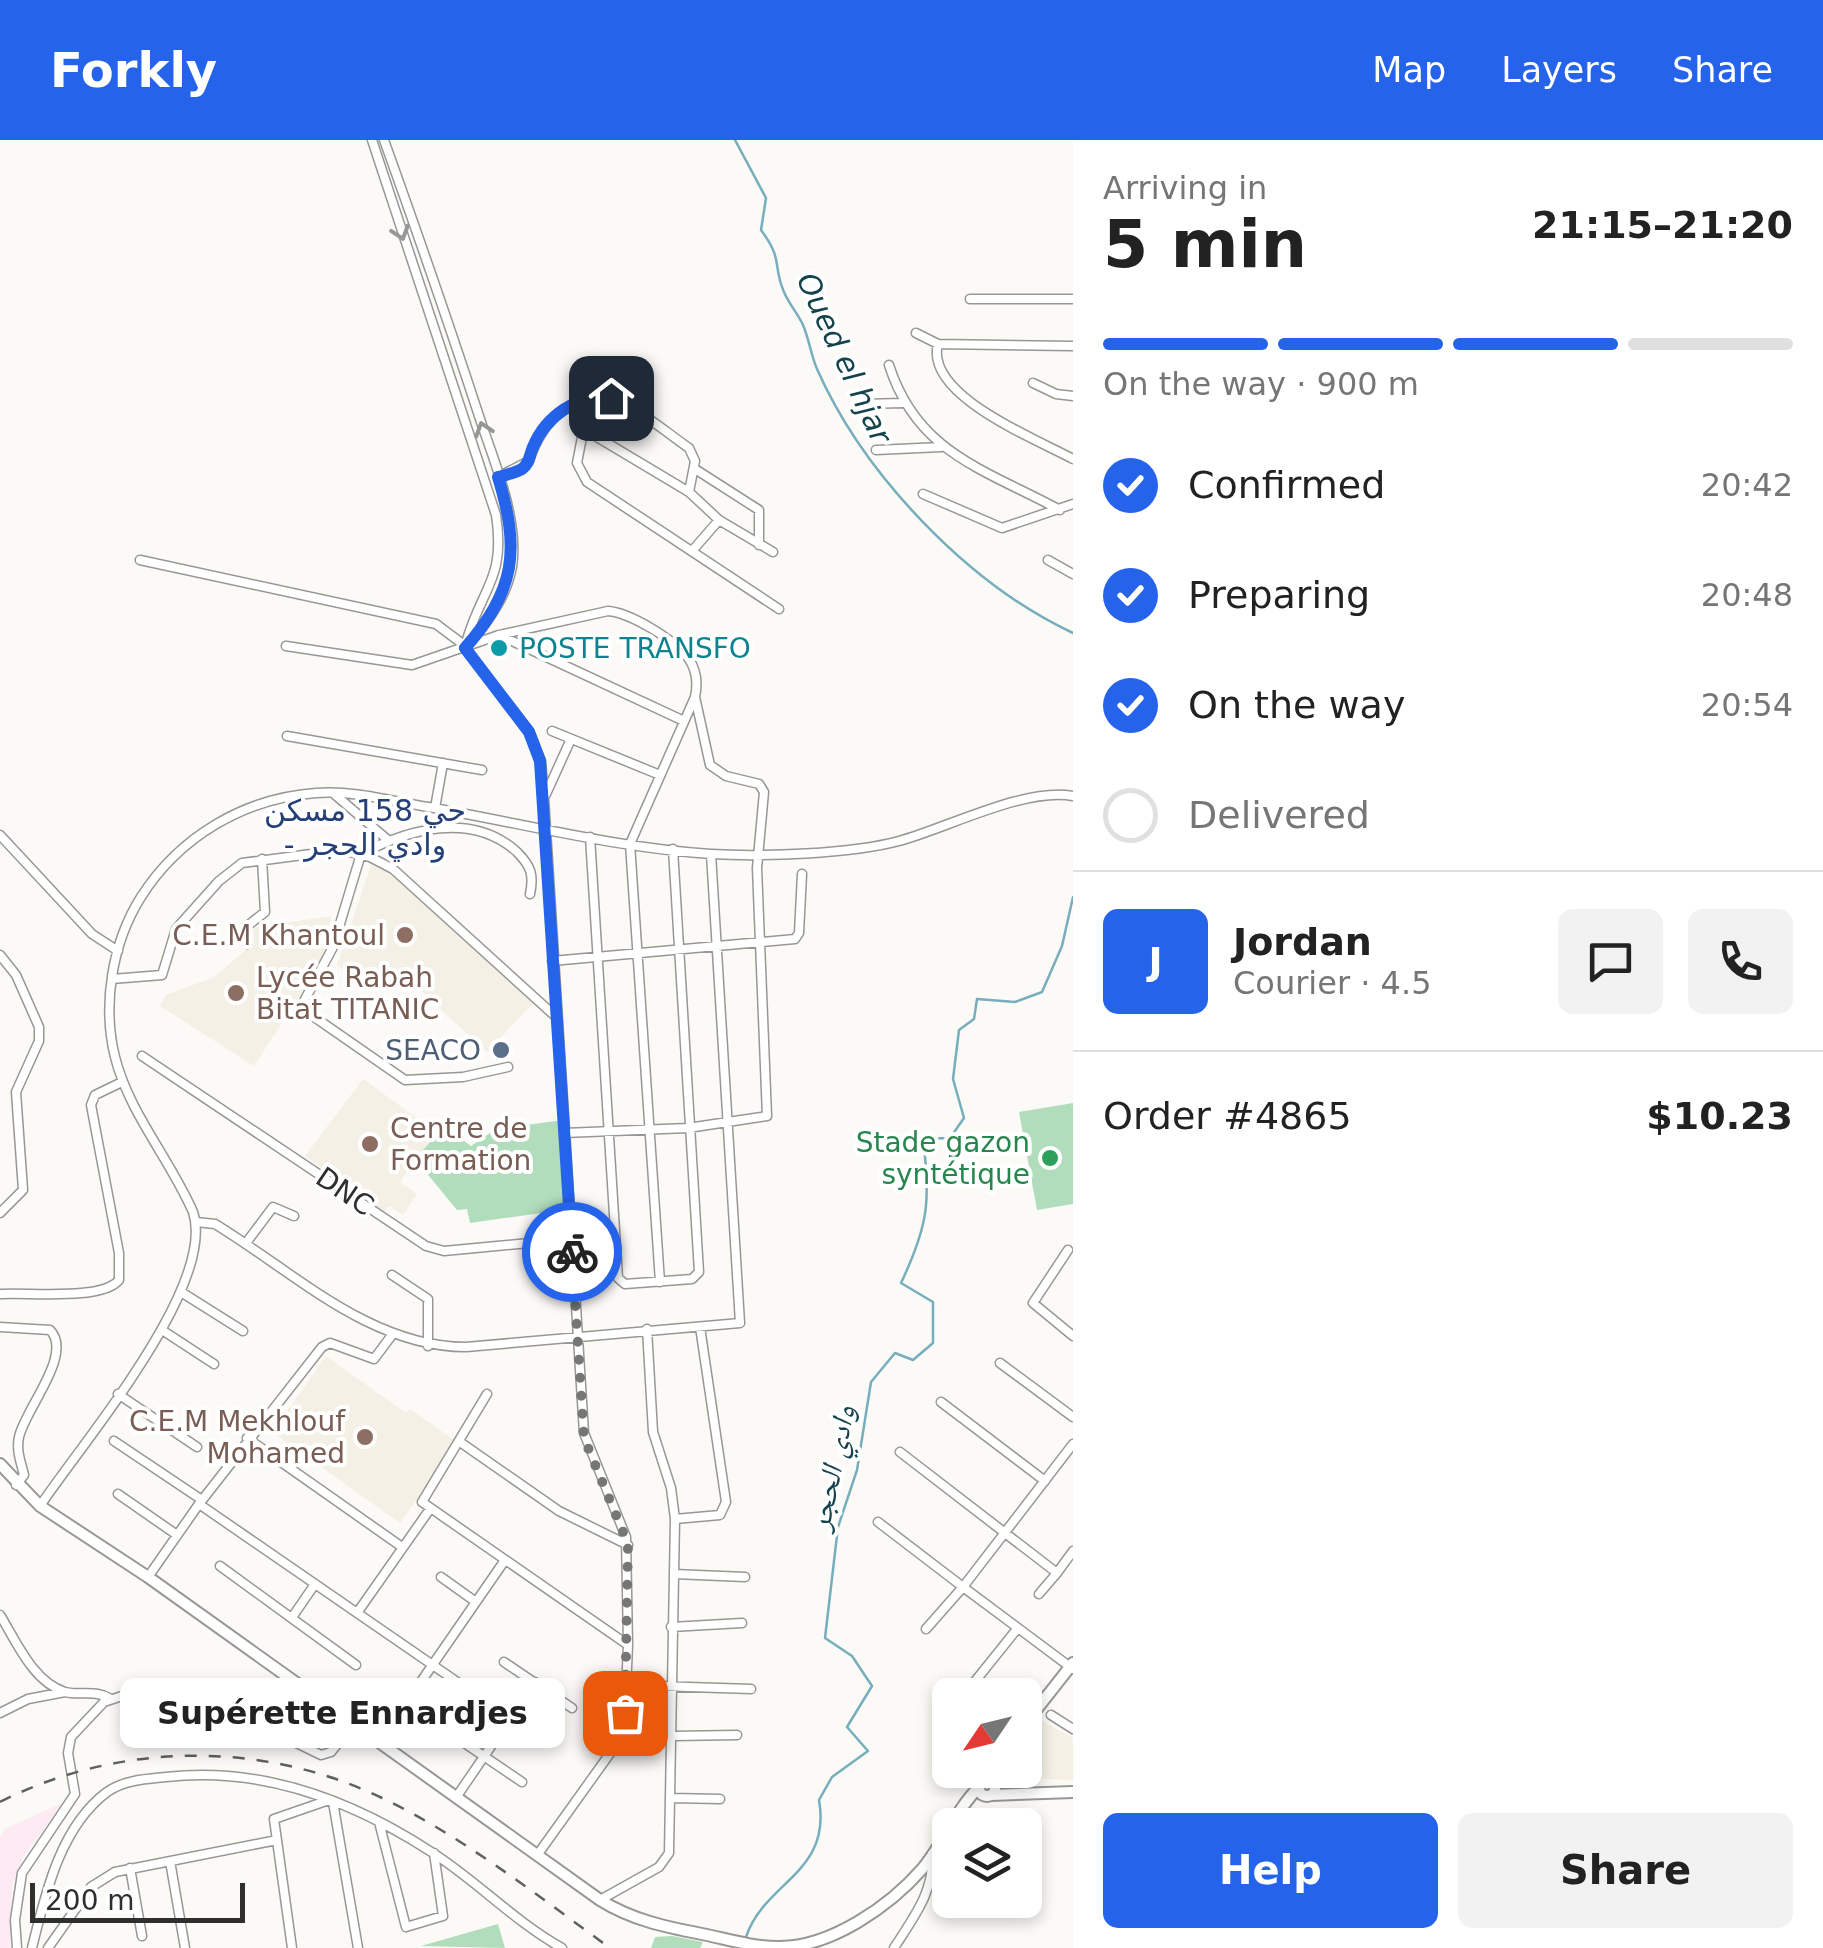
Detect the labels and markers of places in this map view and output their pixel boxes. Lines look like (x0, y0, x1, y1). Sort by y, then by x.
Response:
pin (569, 356, 654, 441)
place label: POSTE TRANSFO (519, 632, 751, 665)
marker: POSTE TRANSFO (488, 637, 510, 659)
place label: C.E.M Khantoul (172, 919, 385, 952)
marker: C.E.M Khantoul (394, 924, 416, 946)
place label: Lycée Rabah Bitat TITANIC (256, 961, 439, 1026)
marker: Lycée Rabah Bitat TITANIC (225, 982, 247, 1004)
place label: SEACO (385, 1034, 481, 1067)
marker: SEACO (490, 1039, 512, 1061)
place label: Centre de Formation (390, 1112, 531, 1177)
place label: Stade gazon syntétique (856, 1126, 1030, 1191)
marker: Centre de Formation (359, 1133, 381, 1155)
marker: Stade gazon syntétique (1039, 1147, 1061, 1169)
place label: C.E.M Mekhlouf Mohamed (129, 1405, 346, 1470)
marker: C.E.M Mekhlouf Mohamed (354, 1426, 376, 1448)
pin (583, 1671, 668, 1756)
callout: Supérette Ennardjes (120, 1678, 565, 1748)

